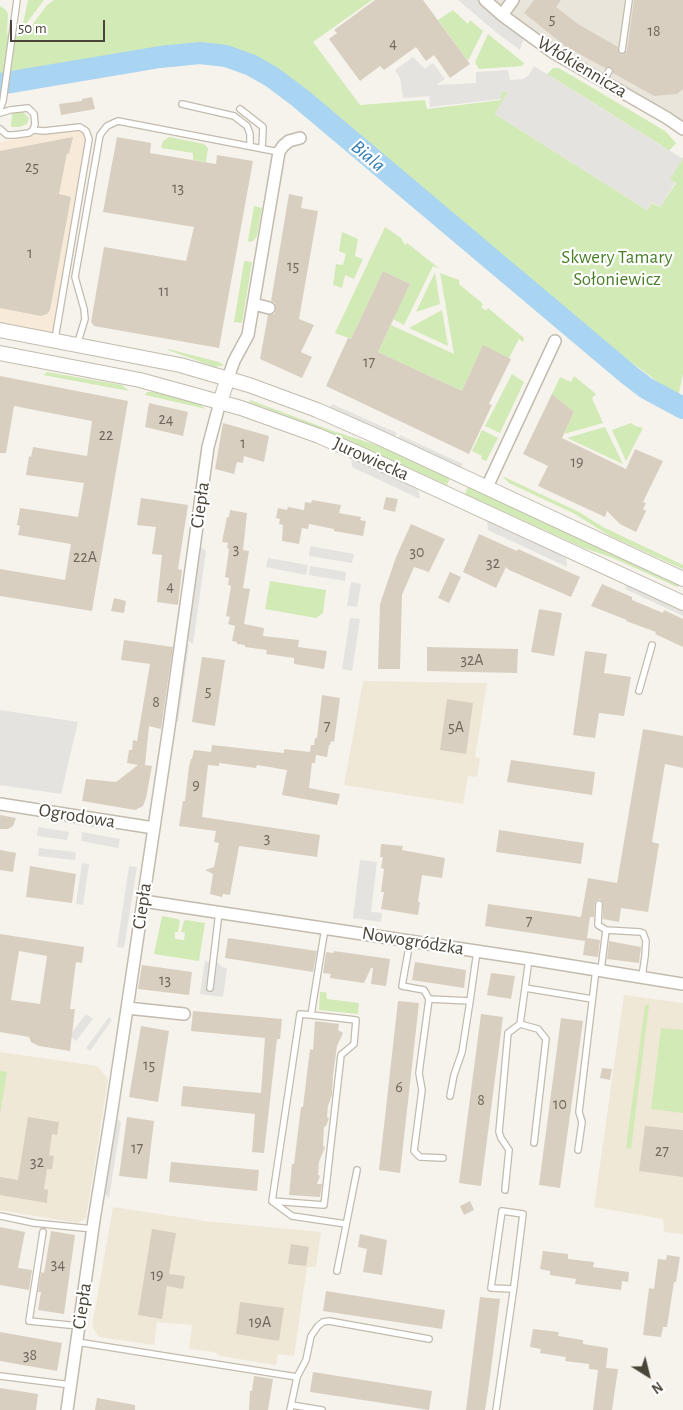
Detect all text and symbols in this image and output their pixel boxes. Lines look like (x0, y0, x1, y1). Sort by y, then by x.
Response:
house number: 5 (549, 9, 555, 29)
scale bar (12, 10, 108, 42)
text: 50 m (18, 21, 47, 36)
house number: 18 (647, 21, 661, 41)
street label: Włókiennicza (533, 31, 631, 103)
house number: 4 (389, 33, 397, 53)
water label: Biala (346, 135, 390, 177)
house number: 25 (25, 157, 39, 177)
house number: 13 (172, 178, 184, 198)
house number: 1 (27, 243, 33, 263)
park label: Skwery Tamary Sołoniewicz (561, 246, 673, 290)
house number: 15 (287, 256, 299, 276)
house number: 11 (158, 281, 170, 301)
house number: 17 (363, 352, 375, 372)
house number: 24 (159, 409, 173, 429)
house number: 22 (99, 425, 113, 445)
street label: Jurowiecka (329, 432, 413, 486)
house number: 1 (240, 433, 246, 453)
house number: 19 (570, 452, 584, 472)
street label: Ciepła (185, 480, 215, 530)
house number: 3 (233, 539, 239, 559)
house number: 30 (409, 542, 425, 562)
house number: 22A (73, 547, 97, 567)
house number: 32 (486, 553, 500, 573)
house number: 4 (166, 576, 174, 596)
house number: 32A (460, 650, 484, 670)
house number: 5 (205, 681, 211, 701)
house number: 8 (152, 692, 160, 712)
house number: 7 (324, 716, 330, 736)
house number: 5A (448, 717, 464, 737)
house number: 9 (192, 775, 200, 795)
street label: Ogrodowa (37, 799, 117, 833)
house number: 3 (264, 828, 270, 848)
street label: Ciepła (127, 881, 157, 931)
house number: 7 (526, 911, 532, 931)
street label: Nowogródzka (360, 922, 466, 960)
house number: 13 (159, 970, 171, 990)
house number: 15 (143, 1055, 155, 1075)
house number: 6 (395, 1077, 403, 1097)
house number: 8 (477, 1090, 485, 1110)
house number: 10 (553, 1094, 567, 1114)
house number: 17 (131, 1138, 143, 1158)
house number: 27 (655, 1141, 669, 1161)
house number: 32 (30, 1152, 44, 1172)
house number: 34 (51, 1254, 65, 1274)
house number: 19 (150, 1265, 164, 1285)
street label: Ciepła (67, 1281, 97, 1331)
house number: 19A (249, 1312, 271, 1332)
house number: 38 (23, 1345, 37, 1365)
north arrow (623, 1350, 673, 1400)
text: N (649, 1379, 665, 1396)

